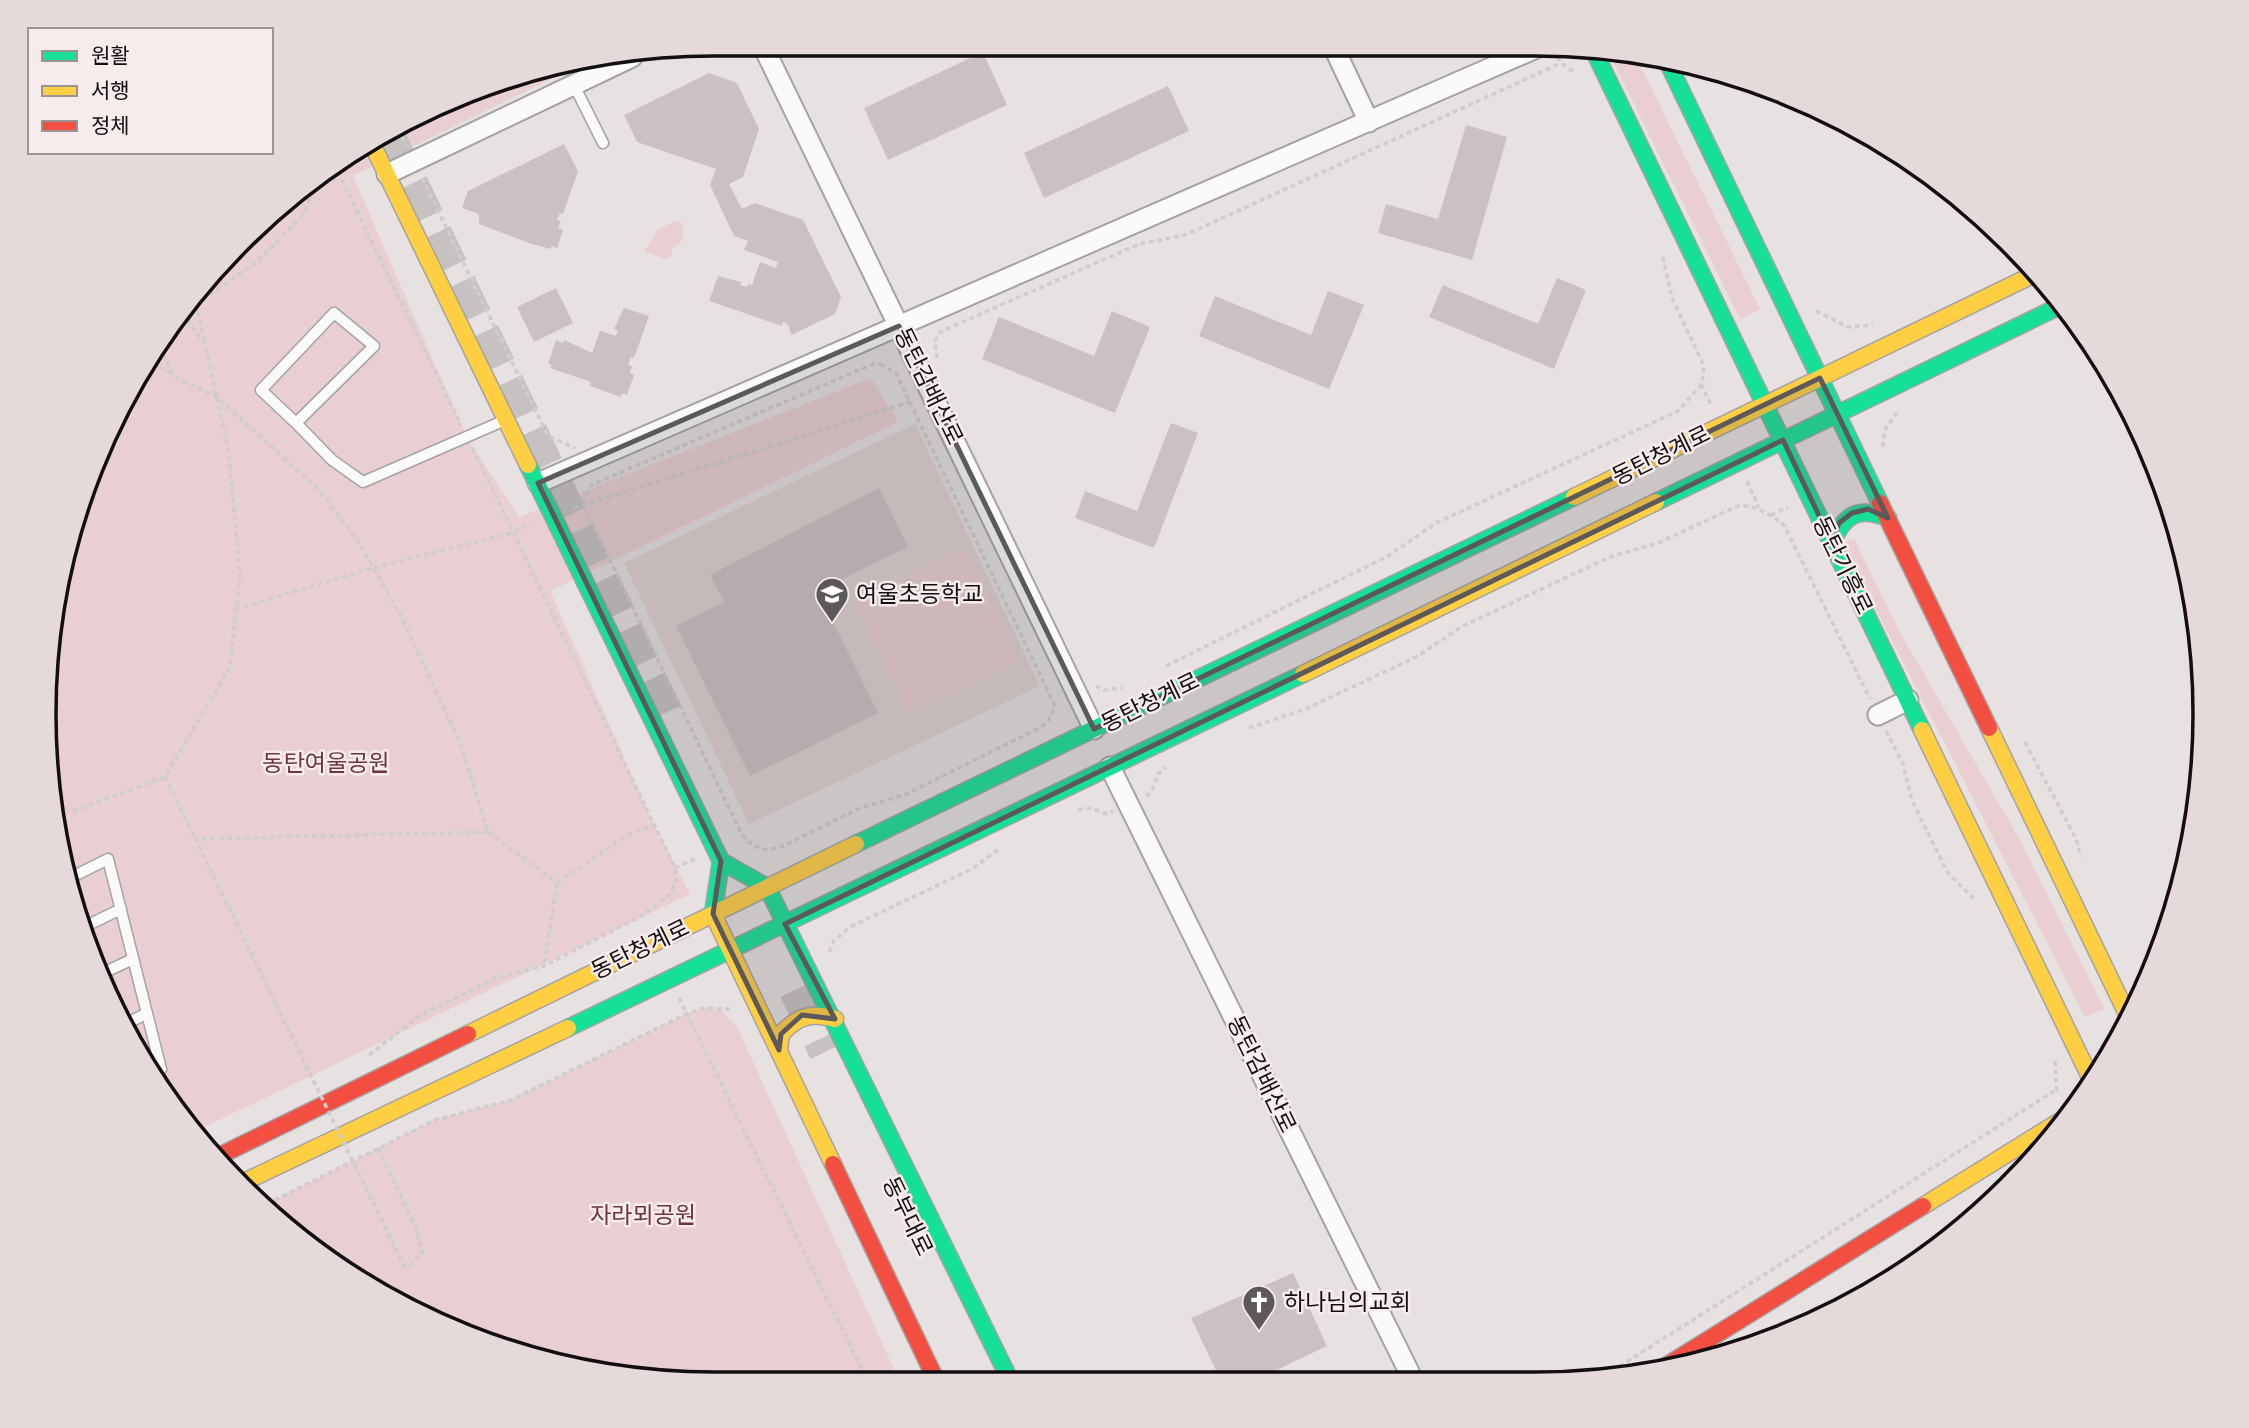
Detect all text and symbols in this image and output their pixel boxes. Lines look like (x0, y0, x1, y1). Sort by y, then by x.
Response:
legend (28, 28, 273, 154)
text: 원활 (91, 43, 130, 69)
text: 서행 (91, 78, 130, 104)
text: 정체 (91, 113, 130, 139)
street label: 동탄감배산로 (889, 323, 969, 449)
street label: 동탄청계로 (1607, 419, 1715, 491)
street label: 동탄기흥로 (1807, 511, 1879, 619)
school or university icon: 여울초등학교 (813, 575, 851, 624)
place label: 여울초등학교 (856, 580, 983, 608)
street label: 동탄청계로 (1096, 666, 1204, 738)
park label: 동탄여울공원 (263, 749, 389, 777)
street label: 동탄청계로 (586, 913, 694, 985)
street label: 동탄감배산로 (1222, 1011, 1302, 1137)
street label: 동부대로 (877, 1172, 939, 1260)
park label: 자라뫼공원 (590, 1201, 696, 1229)
church icon: 하나님의교회 (1240, 1283, 1278, 1332)
place label: 하나님의교회 (1284, 1288, 1411, 1316)

